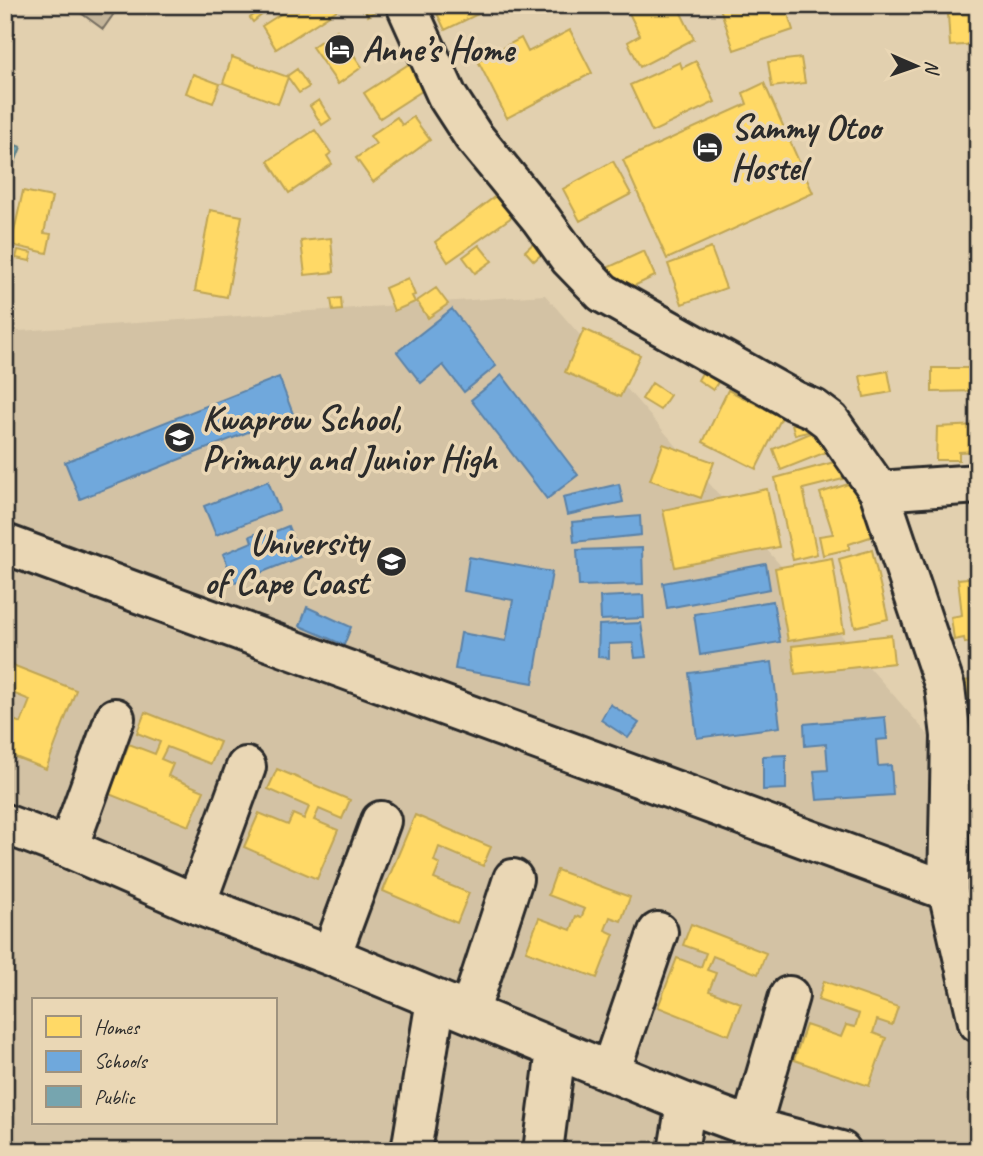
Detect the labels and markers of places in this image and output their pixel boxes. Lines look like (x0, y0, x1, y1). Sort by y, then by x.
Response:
place label: Anne’s Home (362, 27, 516, 72)
hotel icon: Anne’s Home (322, 32, 356, 66)
place label: Sammy Otoo Hostel (731, 105, 884, 190)
hotel icon: Sammy Otoo Hostel (691, 130, 725, 164)
place label: Kwaprow School, Primary and Junior High (202, 396, 498, 481)
school or university icon: Kwaprow School, Primary and Junior High (162, 421, 196, 455)
place label: University of Cape Coast (204, 520, 372, 605)
school or university icon: University of Cape Coast (374, 545, 408, 579)

